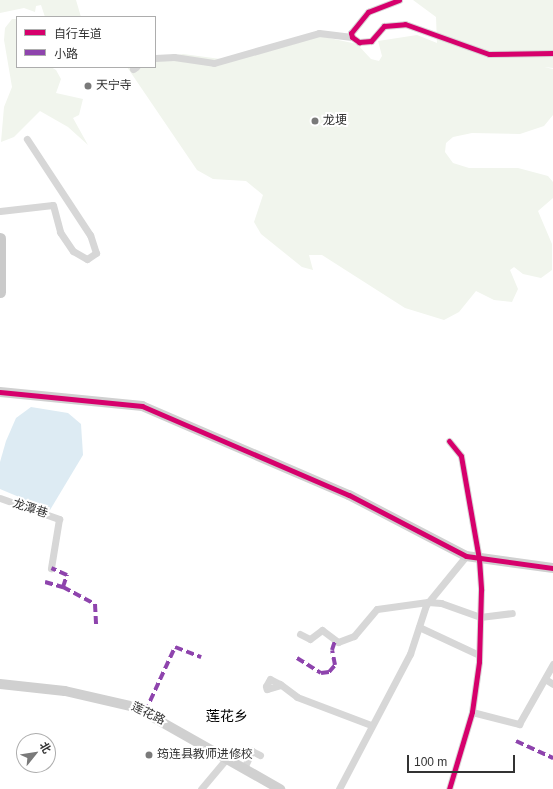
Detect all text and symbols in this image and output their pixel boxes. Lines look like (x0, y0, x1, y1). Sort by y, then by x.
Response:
legend (16, 16, 156, 68)
text: 自行车道 (54, 27, 102, 41)
text: 小路 (54, 47, 78, 61)
place label: 天宁寺 (96, 79, 132, 93)
marker: 天宁寺 (83, 81, 93, 91)
place label: 龙埂 (323, 114, 347, 128)
marker: 龙埂 (310, 116, 320, 126)
street label: 龙潭巷 (11, 497, 49, 521)
street label: 莲花路 (129, 700, 167, 728)
district label: 莲花乡 (206, 708, 248, 724)
north arrow (16, 733, 56, 773)
text: 北 (38, 740, 53, 755)
scale bar (409, 747, 517, 773)
place label: 筠连县教师进修校 (157, 748, 253, 762)
marker: 筠连县教师进修校 (144, 750, 154, 760)
text: 100 m (414, 755, 447, 769)

